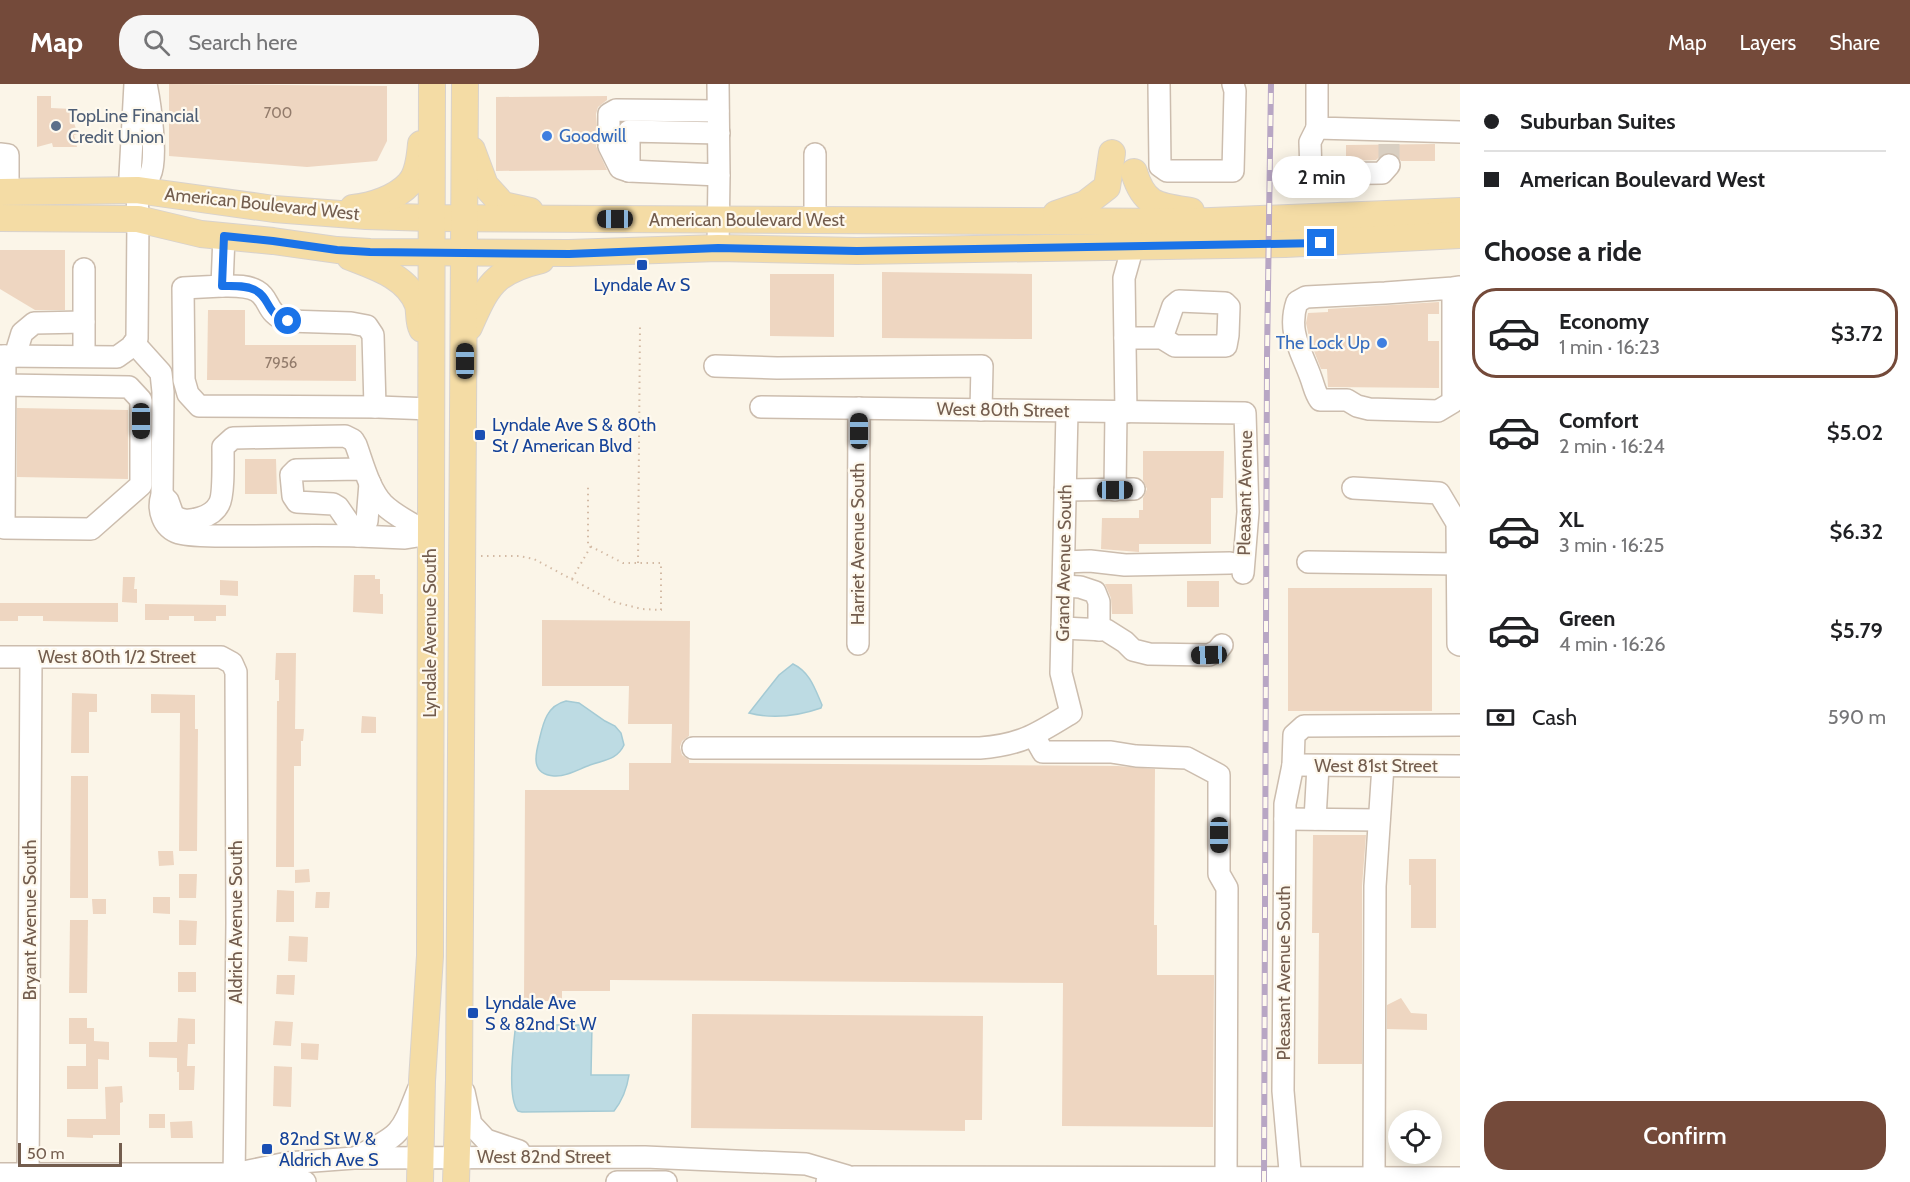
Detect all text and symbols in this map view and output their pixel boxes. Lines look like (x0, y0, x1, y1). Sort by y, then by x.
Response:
search box (119, 15, 539, 69)
text: Map (30, 25, 83, 59)
icon: search (140, 26, 173, 59)
text: Search here (188, 29, 297, 56)
text: Map (1668, 30, 1707, 55)
text: Layers (1740, 30, 1796, 55)
text: Share (1829, 30, 1880, 55)
house number: 700 (264, 104, 292, 122)
place label: TopLine Financial Credit Union (68, 105, 199, 148)
text: Suburban Suites (1520, 108, 1676, 135)
marker: TopLine Financial Credit Union (49, 119, 63, 133)
place label: Goodwill (559, 125, 627, 147)
marker: Goodwill (540, 129, 554, 143)
callout: 2 min (1272, 156, 1370, 198)
text: 2 min (1297, 165, 1346, 189)
text: American Boulevard West (1520, 166, 1765, 193)
street label: American Boulevard West (163, 183, 361, 225)
street label: American Boulevard West (649, 209, 845, 231)
car (597, 210, 633, 228)
route end (1307, 229, 1334, 256)
text: Choose a ride (1484, 235, 1642, 268)
marker: Lyndale Av S (635, 258, 649, 272)
place label: Lyndale Av S (594, 274, 690, 296)
icon: car (1487, 306, 1541, 360)
route start (274, 307, 301, 334)
text: Economy (1559, 308, 1649, 335)
text: $3.72 (1831, 320, 1883, 347)
place label: The Lock Up (1276, 332, 1370, 354)
text: 1 min · 16:23 (1559, 335, 1660, 359)
marker: The Lock Up (1375, 336, 1389, 350)
car (456, 343, 474, 379)
house number: 7956 (265, 354, 297, 372)
street label: West 80th Street (936, 398, 1070, 422)
car (132, 403, 150, 439)
icon: car (1487, 405, 1541, 459)
text: Comfort (1559, 407, 1638, 434)
car (850, 413, 868, 449)
place label: Lyndale Ave S & 80th St / American Blvd (492, 414, 656, 457)
text: $5.02 (1827, 419, 1883, 446)
marker: Lyndale Ave S & 80th St / American Blvd (473, 428, 487, 442)
street label: Pleasant Avenue (1233, 430, 1257, 556)
text: 2 min · 16:24 (1559, 434, 1665, 458)
street label: Harriet Avenue South (847, 463, 869, 625)
car (1097, 481, 1133, 499)
street label: Grand Avenue South (1052, 484, 1076, 642)
icon: car (1487, 504, 1541, 558)
text: XL (1559, 506, 1584, 533)
text: $6.32 (1830, 518, 1883, 545)
text: 3 min · 16:25 (1559, 533, 1664, 557)
street label: Lyndale Avenue South (419, 548, 441, 718)
icon: car (1487, 603, 1541, 657)
text: Green (1559, 605, 1615, 632)
text: $5.79 (1830, 617, 1883, 644)
text: 4 min · 16:26 (1559, 632, 1666, 656)
car (1191, 645, 1227, 665)
street label: West 80th 1/2 Street (38, 646, 196, 668)
icon: cash (1484, 701, 1517, 734)
text: Cash (1532, 704, 1577, 731)
text: 590 m (1828, 705, 1886, 729)
street label: West 81st Street (1314, 755, 1438, 777)
car (1210, 817, 1228, 853)
street label: Bryant Avenue South (19, 840, 41, 1000)
street label: Aldrich Avenue South (225, 840, 247, 1004)
street label: Pleasant Avenue South (1273, 885, 1295, 1061)
place label: Lyndale Ave S & 82nd St W (485, 992, 596, 1035)
marker: Lyndale Ave S & 82nd St W (466, 1006, 480, 1020)
button: Confirm (1484, 1101, 1886, 1170)
map controls (1388, 1110, 1442, 1164)
button: locate (1388, 1110, 1442, 1164)
place label: 82nd St W & Aldrich Ave S (279, 1128, 379, 1171)
scale bar (18, 1140, 122, 1168)
marker: 82nd St W & Aldrich Ave S (260, 1142, 274, 1156)
text: 50 m (27, 1144, 64, 1163)
street label: West 82nd Street (477, 1146, 611, 1168)

